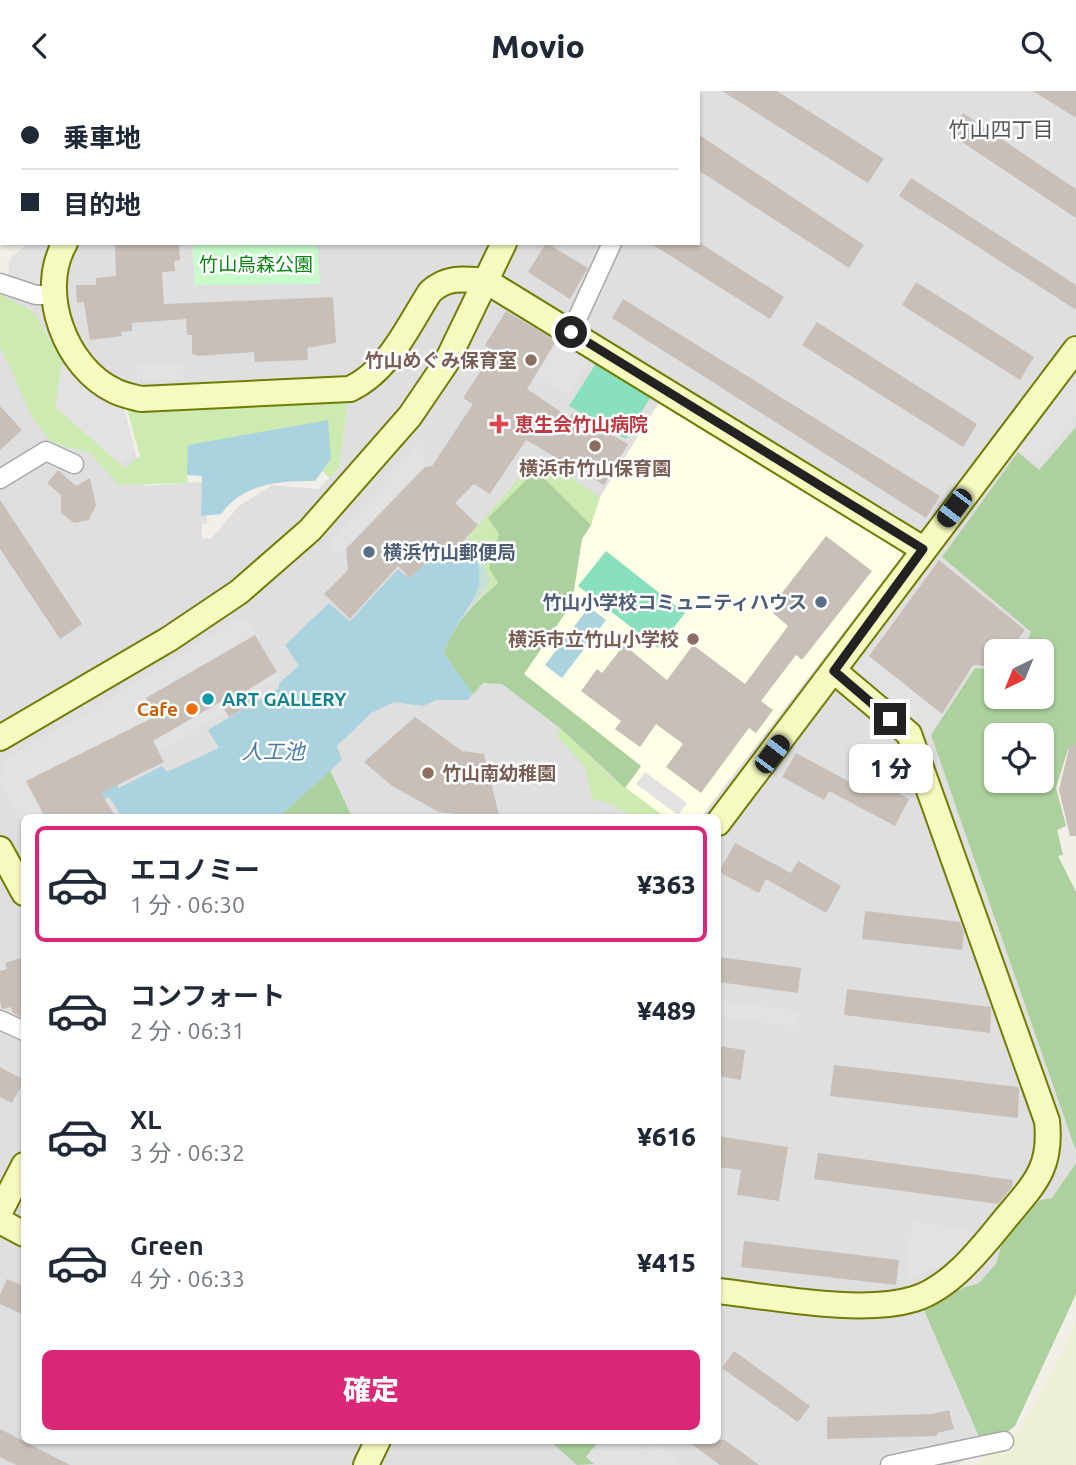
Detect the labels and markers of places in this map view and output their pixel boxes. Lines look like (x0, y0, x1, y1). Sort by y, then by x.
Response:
place label: 竹山めぐみ保育室 (364, 349, 517, 371)
marker: 竹山めぐみ保育室 (523, 352, 539, 368)
place label: 恵生会竹山病院 (515, 413, 648, 435)
marker: 恵生会竹山病院 (489, 414, 509, 434)
marker: 横浜市竹山保育園 (587, 438, 603, 454)
place label: 横浜市竹山保育園 (519, 457, 671, 479)
place label: 横浜竹山郵便局 (383, 541, 516, 563)
marker: 横浜竹山郵便局 (361, 544, 377, 560)
place label: 竹山小学校コミュニティハウス (542, 591, 807, 613)
marker: 竹山小学校コミュニティハウス (813, 594, 829, 610)
place label: 横浜市立竹山小学校 (508, 628, 679, 650)
marker: 横浜市立竹山小学校 (685, 631, 701, 647)
place label: ART GALLERY (222, 688, 347, 710)
marker: ART GALLERY (200, 691, 216, 707)
place label: Cafe (137, 698, 178, 720)
marker: Cafe (184, 701, 200, 717)
place label: 竹山南幼稚園 (442, 762, 556, 784)
marker: 竹山南幼稚園 (420, 765, 436, 781)

